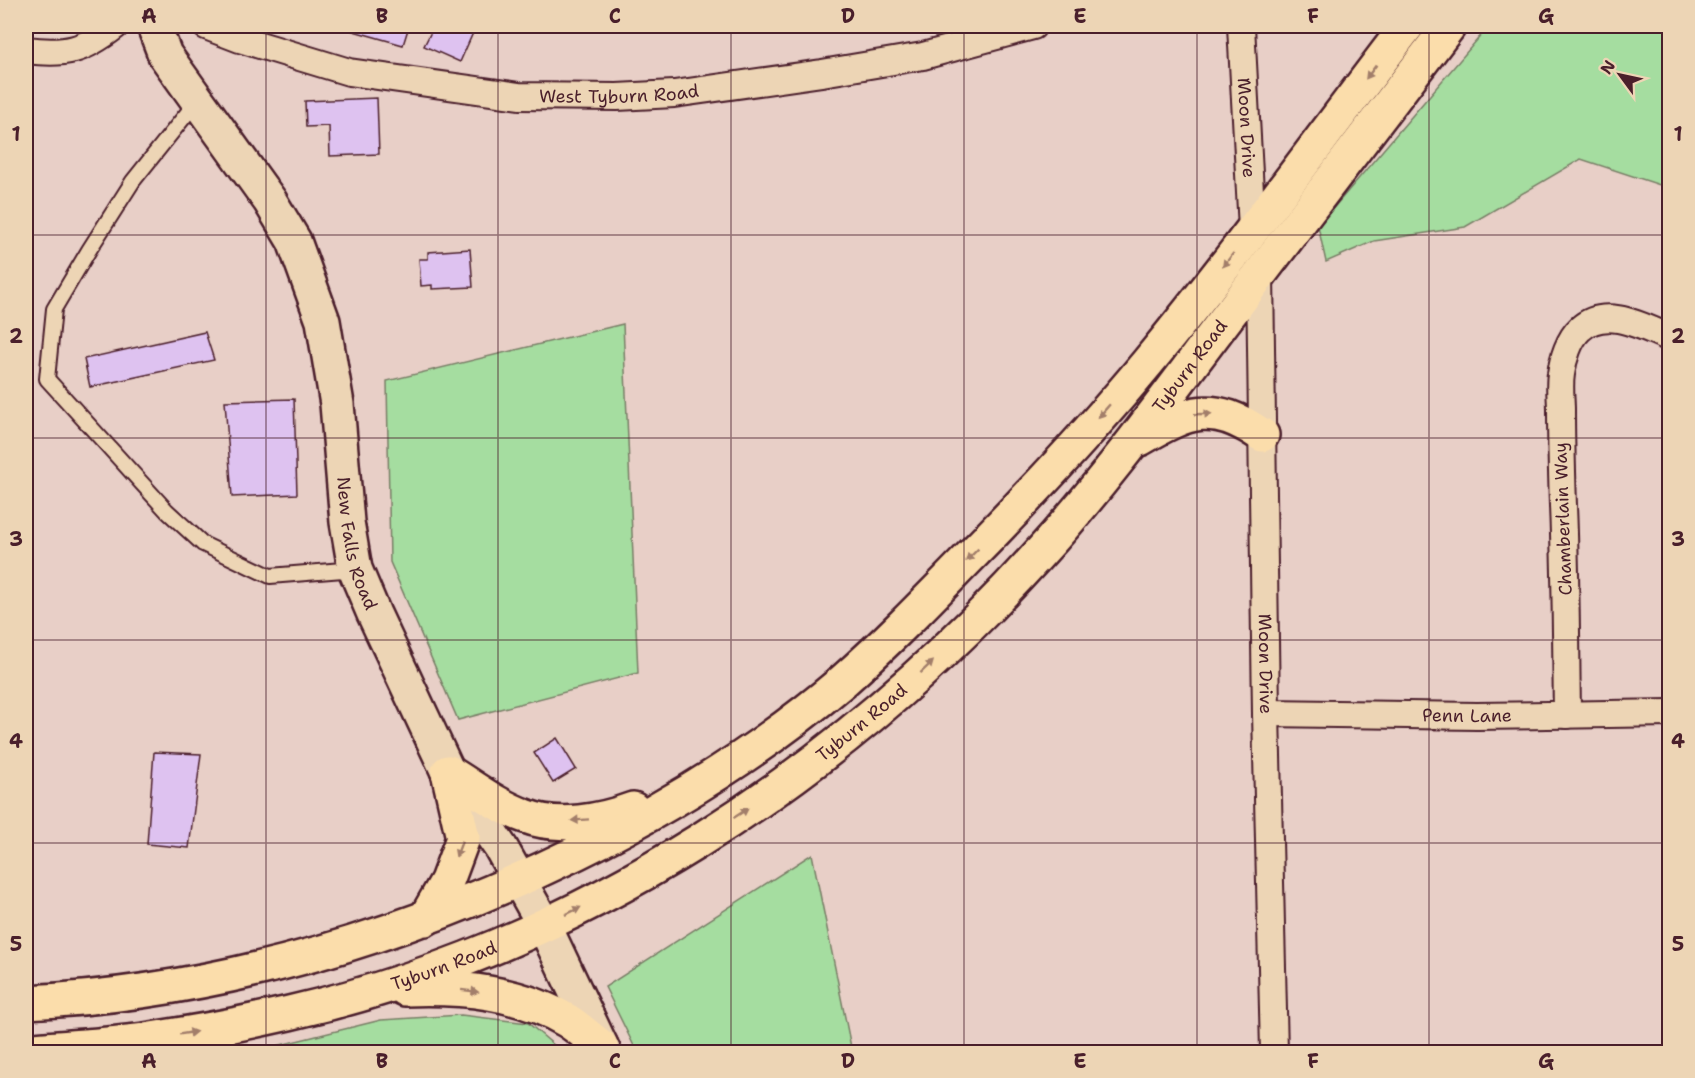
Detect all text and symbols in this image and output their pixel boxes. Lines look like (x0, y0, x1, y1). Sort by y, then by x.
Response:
text: A (141, 3, 157, 29)
text: B (376, 3, 388, 29)
text: C (609, 3, 621, 29)
text: D (841, 3, 855, 29)
text: E (1073, 3, 1087, 29)
text: F (1307, 3, 1319, 29)
text: G (1538, 3, 1554, 29)
north arrow (1590, 45, 1650, 105)
text: N (1596, 56, 1620, 78)
one-way arrow (1365, 64, 1378, 80)
street label: Moon Drive (1232, 77, 1261, 179)
street label: West Tyburn Road (539, 79, 700, 109)
text: 1 (11, 121, 21, 147)
text: 1 (1673, 121, 1683, 147)
one-way arrow (1222, 253, 1234, 268)
street label: Tyburn Road (1147, 315, 1233, 418)
text: 2 (9, 323, 23, 349)
text: 2 (1671, 323, 1685, 349)
one-way arrow (1097, 404, 1111, 419)
one-way arrow (1194, 409, 1213, 418)
street label: Chamberlain Way (1548, 442, 1578, 596)
street label: New Falls Road (331, 476, 383, 614)
text: 3 (9, 526, 23, 552)
text: 3 (1671, 526, 1685, 552)
one-way arrow (966, 547, 980, 561)
street label: Moon Drive (1253, 614, 1278, 714)
one-way arrow (920, 660, 935, 674)
street label: Tyburn Road (811, 678, 912, 767)
street label: Penn Lane (1422, 703, 1512, 728)
text: 4 (9, 728, 23, 754)
text: 4 (1671, 728, 1685, 754)
one-way arrow (733, 808, 749, 819)
one-way arrow (571, 816, 590, 825)
one-way arrow (454, 840, 463, 858)
one-way arrow (564, 907, 581, 916)
text: 5 (10, 931, 22, 957)
text: 5 (1672, 931, 1684, 957)
street label: Tyburn Road (388, 935, 500, 996)
one-way arrow (461, 986, 480, 996)
one-way arrow (179, 1028, 198, 1037)
text: A (141, 1048, 157, 1074)
text: B (376, 1048, 388, 1074)
text: C (609, 1048, 621, 1074)
text: D (841, 1048, 855, 1074)
text: E (1073, 1048, 1087, 1074)
text: F (1307, 1048, 1319, 1074)
text: G (1538, 1048, 1554, 1074)

